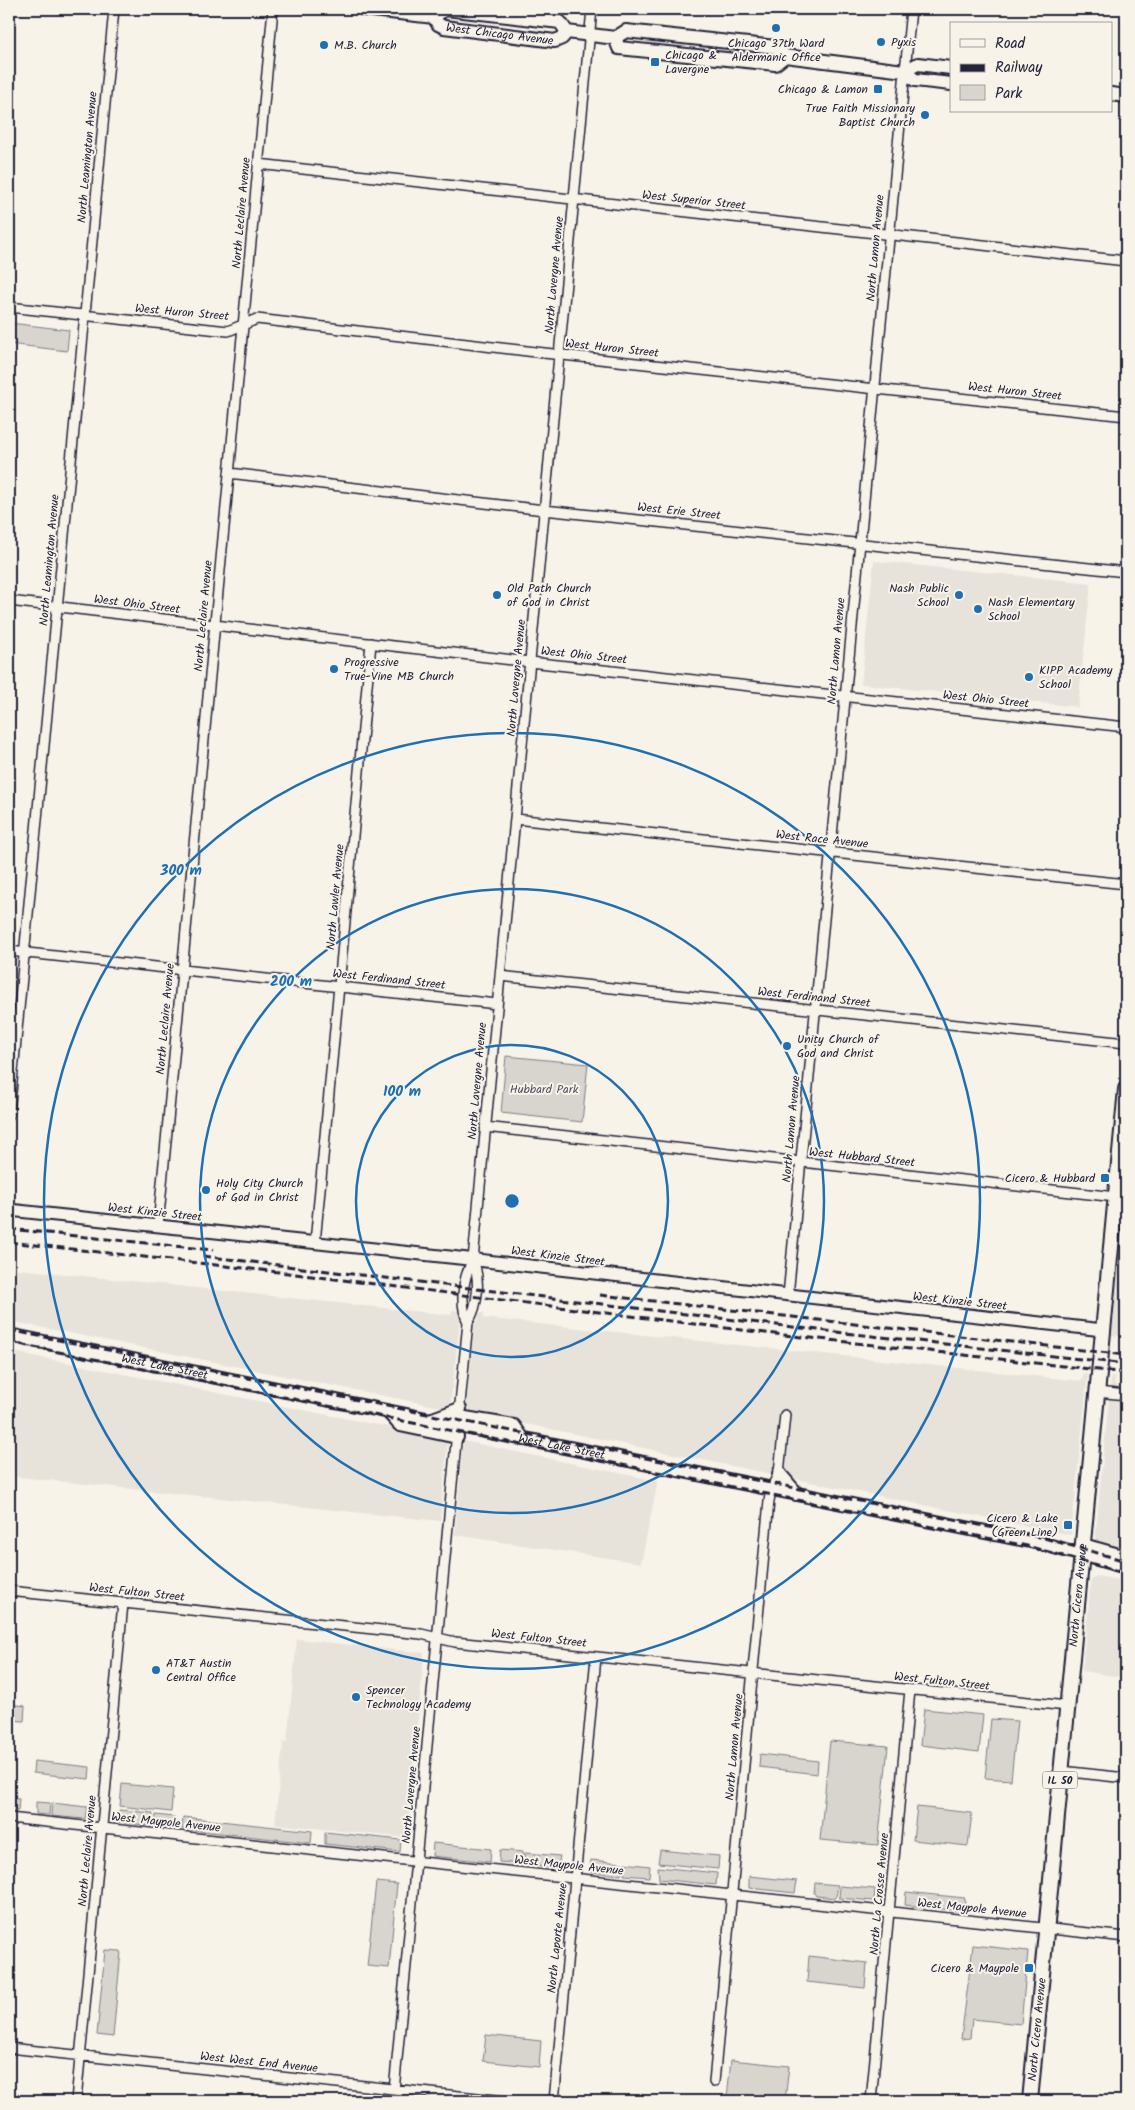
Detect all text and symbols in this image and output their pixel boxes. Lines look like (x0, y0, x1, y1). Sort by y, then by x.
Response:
street label: West Chicago Avenue (445, 18, 555, 51)
marker: Chicago 37th Ward Aldermanic Office (770, 22, 782, 34)
legend (950, 22, 1112, 112)
text: Road (995, 32, 1026, 56)
place label: Pyxis (891, 33, 916, 52)
place label: Chicago 37th Ward Aldermanic Office (728, 34, 825, 67)
place label: M.B. Church (334, 36, 397, 55)
marker: Pyxis (875, 36, 887, 48)
marker: M.B. Church (318, 39, 330, 51)
place label: Chicago & Lavergne (665, 46, 717, 79)
marker: Chicago & Lavergne (649, 56, 661, 68)
text: Railway (995, 56, 1043, 80)
place label: Chicago & Lamon (778, 80, 868, 99)
text: Park (995, 82, 1023, 106)
marker: Chicago & Lamon (872, 83, 884, 95)
street label: North Leamington Avenue (72, 90, 103, 224)
place label: True Faith Missionary Baptist Church (806, 99, 915, 132)
marker: True Faith Missionary Baptist Church (919, 109, 931, 121)
street label: North Leclaire Avenue (227, 156, 256, 269)
street label: West Superior Street (641, 186, 747, 215)
street label: North Lamon Avenue (861, 193, 890, 302)
street label: North Lavergne Avenue (540, 215, 569, 334)
street label: West Huron Street (134, 299, 230, 326)
street label: West Huron Street (564, 334, 660, 363)
street label: West Huron Street (967, 377, 1063, 406)
street label: North Leamington Avenue (34, 493, 65, 627)
street label: West Erie Street (636, 498, 722, 525)
street label: North Leclaire Avenue (189, 559, 218, 672)
place label: Old Path Church of God in Christ (507, 579, 591, 612)
place label: Nash Public School (889, 579, 949, 612)
marker: Old Path Church of God in Christ (491, 589, 503, 601)
marker: Nash Public School (953, 589, 965, 601)
street label: West Ohio Street (93, 590, 181, 619)
place label: Nash Elementary School (988, 593, 1075, 626)
street label: North Lamon Avenue (822, 596, 851, 705)
marker: Nash Elementary School (972, 603, 984, 615)
street label: North Lavergne Avenue (502, 618, 531, 737)
street label: West Ohio Street (540, 642, 628, 670)
place label: Progressive True-Vine MB Church (344, 653, 454, 686)
place label: KIPP Academy School (1039, 661, 1113, 694)
marker: Progressive True-Vine MB Church (328, 663, 340, 675)
marker: KIPP Academy School (1023, 671, 1035, 683)
street label: West Ohio Street (942, 686, 1030, 714)
street label: West Race Avenue (775, 825, 870, 854)
street label: North Lawler Avenue (321, 843, 350, 951)
text: 300 m (159, 859, 202, 883)
street label: North Leclaire Avenue (151, 962, 180, 1075)
street label: West Ferdinand Street (332, 964, 447, 995)
text: 200 m (270, 970, 312, 994)
street label: West Ferdinand Street (757, 982, 872, 1013)
street label: North Lavergne Avenue (463, 1021, 492, 1140)
place label: Unity Church of God and Christ (797, 1030, 880, 1063)
marker: Unity Church of God and Christ (781, 1040, 793, 1052)
street label: North Lamon Avenue (777, 1074, 806, 1183)
text: 100 m (383, 1080, 421, 1104)
park label: Hubbard Park (510, 1080, 579, 1099)
street label: West Hubbard Street (808, 1142, 916, 1173)
place label: Cicero & Hubbard (1005, 1169, 1096, 1188)
marker: Cicero & Hubbard (1099, 1172, 1111, 1184)
place label: Holy City Church of God in Christ (216, 1174, 303, 1207)
marker: Holy City Church of God in Christ (200, 1184, 212, 1196)
centre of rings (503, 1192, 521, 1210)
street label: West Kinzie Street (107, 1198, 203, 1227)
street label: West Kinzie Street (510, 1241, 606, 1272)
street label: West Kinzie Street (912, 1287, 1008, 1316)
street label: West Lake Street (120, 1349, 210, 1385)
street label: West Lake Street (517, 1429, 607, 1465)
place label: Cicero & Lake (Green Line) (987, 1509, 1059, 1542)
marker: Cicero & Lake (Green Line) (1062, 1519, 1074, 1531)
street label: North Cicero Avenue (1064, 1542, 1093, 1648)
street label: West Fulton Street (88, 1578, 186, 1607)
street label: West Fulton Street (490, 1624, 588, 1653)
place label: AT&T Austin Central Office (166, 1654, 237, 1687)
marker: AT&T Austin Central Office (150, 1664, 162, 1676)
street label: West Fulton Street (893, 1667, 991, 1696)
place label: Spencer Technology Academy (366, 1681, 471, 1714)
marker: Spencer Technology Academy (350, 1691, 362, 1703)
street label: North Lamon Avenue (720, 1692, 749, 1801)
street label: North Lavergne Avenue (397, 1725, 426, 1844)
road number: IL 50 (1042, 1772, 1078, 1788)
street label: North Leclaire Avenue (73, 1794, 102, 1907)
street label: West Maypole Avenue (110, 1807, 222, 1838)
street label: North La Crosse Avenue (865, 1831, 894, 1956)
street label: West Maypole Avenue (513, 1850, 625, 1881)
street label: North Laporte Avenue (542, 1881, 573, 1994)
street label: West Maypole Avenue (916, 1893, 1028, 1924)
place label: Cicero & Maypole (930, 1959, 1020, 1978)
marker: Cicero & Maypole (1023, 1962, 1035, 1974)
street label: North Cicero Avenue (1023, 1976, 1052, 2082)
street label: West West End Avenue (199, 2047, 319, 2078)

